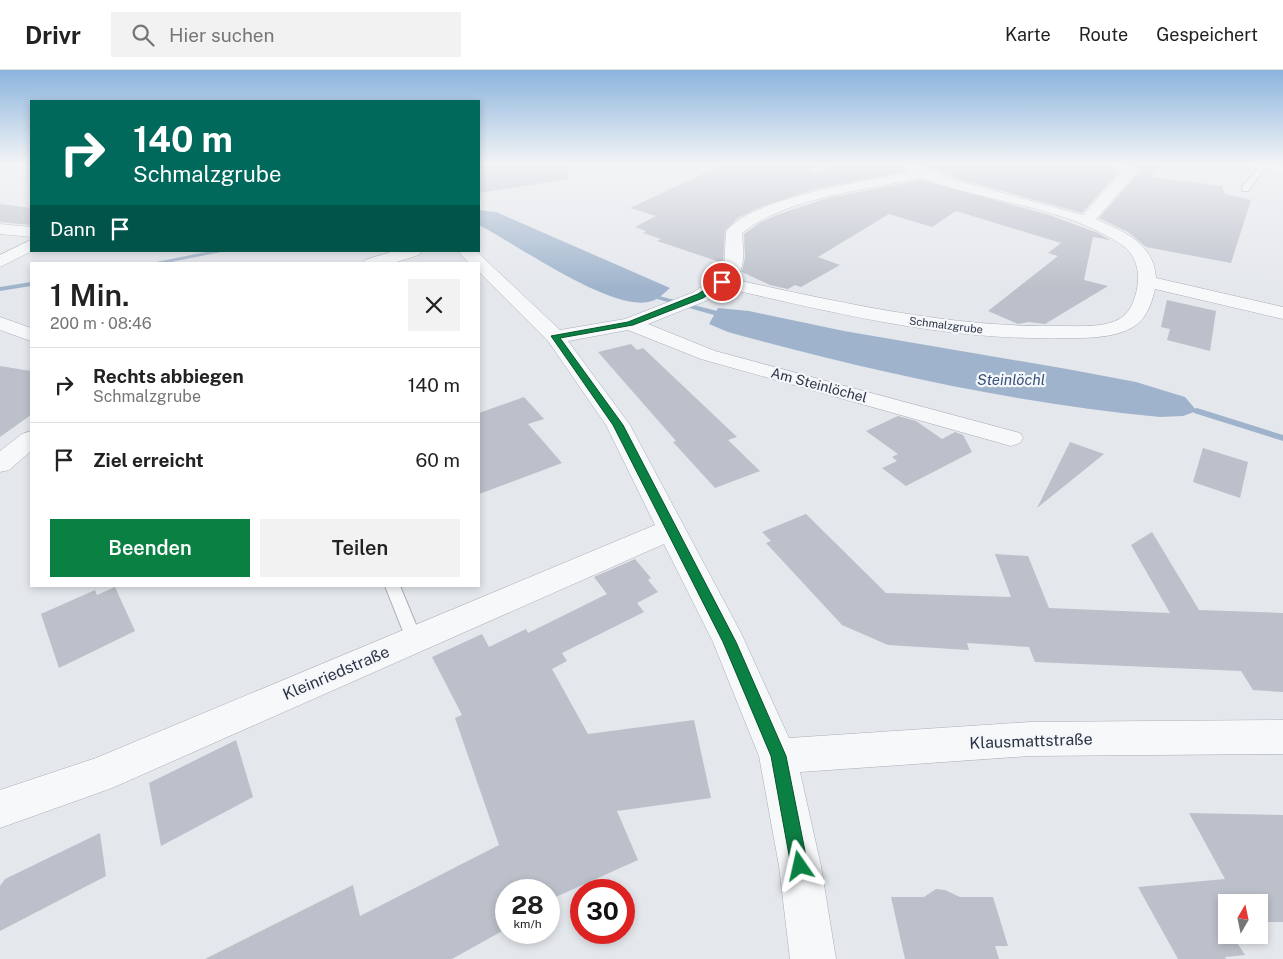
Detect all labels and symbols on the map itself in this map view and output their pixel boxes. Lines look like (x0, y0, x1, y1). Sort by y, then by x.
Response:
pin (701, 261, 743, 303)
street label: Schmalzgrube (908, 315, 984, 335)
street label: Am Steinlöchel (769, 364, 869, 406)
water label: Steinlöchl (977, 371, 1045, 388)
street label: Kleinriedstraße (280, 642, 392, 704)
street label: Klausmattstraße (969, 729, 1093, 753)
position arrow (773, 839, 825, 891)
speed limit sign: 30 (570, 879, 635, 944)
north arrow (1218, 894, 1268, 944)

